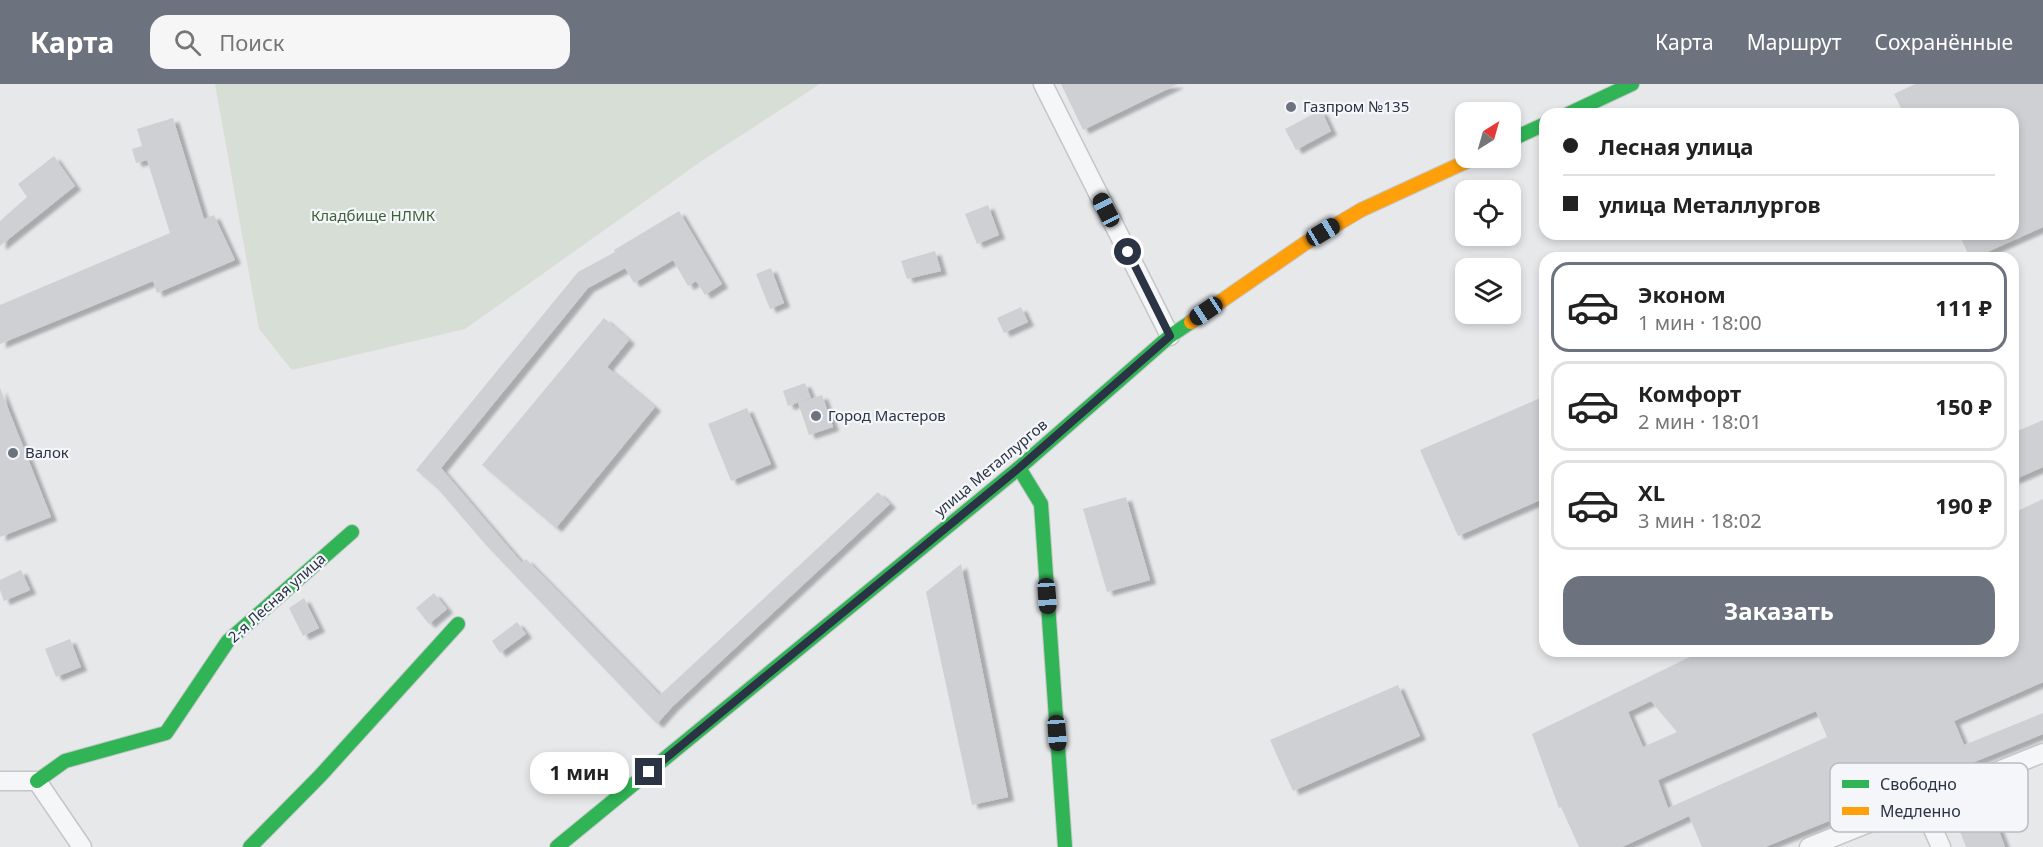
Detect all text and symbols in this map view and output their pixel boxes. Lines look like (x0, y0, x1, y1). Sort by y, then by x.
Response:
search box (150, 15, 570, 69)
text: Карта (30, 23, 114, 61)
icon: search (171, 26, 204, 59)
text: Поиск (219, 27, 285, 57)
text: Карта (1655, 28, 1714, 56)
text: Маршрут (1747, 28, 1842, 56)
text: Сохранённые (1875, 28, 2013, 56)
place label: Газпром №135 (1303, 96, 1409, 116)
marker: Газпром №135 (1284, 100, 1298, 114)
north arrow (1455, 102, 1521, 168)
map controls (1455, 102, 1521, 324)
text: Лесная улица (1599, 131, 1754, 161)
button: locate (1455, 180, 1521, 246)
text: улица Металлургов (1599, 189, 1821, 219)
car (1090, 190, 1122, 230)
park label: Кладбище НЛМК (311, 205, 436, 225)
car (1303, 215, 1343, 249)
route start (1114, 238, 1141, 265)
button: layers (1455, 258, 1521, 324)
text: Эконом (1638, 279, 1726, 309)
icon: car (1566, 280, 1620, 334)
text: 111 ₽ (1935, 292, 1992, 322)
car (1186, 293, 1226, 329)
text: 1 мин · 18:00 (1638, 309, 1762, 336)
text: Комфорт (1638, 378, 1741, 408)
icon: car (1566, 379, 1620, 433)
text: 150 ₽ (1935, 391, 1992, 421)
place label: Город Мастеров (828, 405, 946, 425)
text: 2 мин · 18:01 (1638, 408, 1762, 435)
marker: Город Мастеров (809, 409, 823, 423)
street label: улица Металлургов (930, 414, 1051, 520)
place label: Валок (25, 442, 69, 462)
marker: Валок (6, 446, 20, 460)
text: XL (1638, 477, 1665, 507)
icon: car (1566, 478, 1620, 532)
text: 190 ₽ (1935, 490, 1992, 520)
text: 3 мин · 18:02 (1638, 507, 1762, 534)
street label: 2-я Лесная улица (223, 548, 329, 646)
button: Заказать (1563, 576, 1995, 645)
car (1037, 577, 1057, 615)
car (1047, 714, 1067, 752)
callout: 1 мин (529, 751, 628, 793)
route end (635, 758, 662, 785)
text: 1 мин (550, 759, 609, 786)
legend (1830, 763, 2028, 832)
text: Свободно (1880, 773, 1957, 795)
text: Медленно (1880, 800, 1961, 822)

